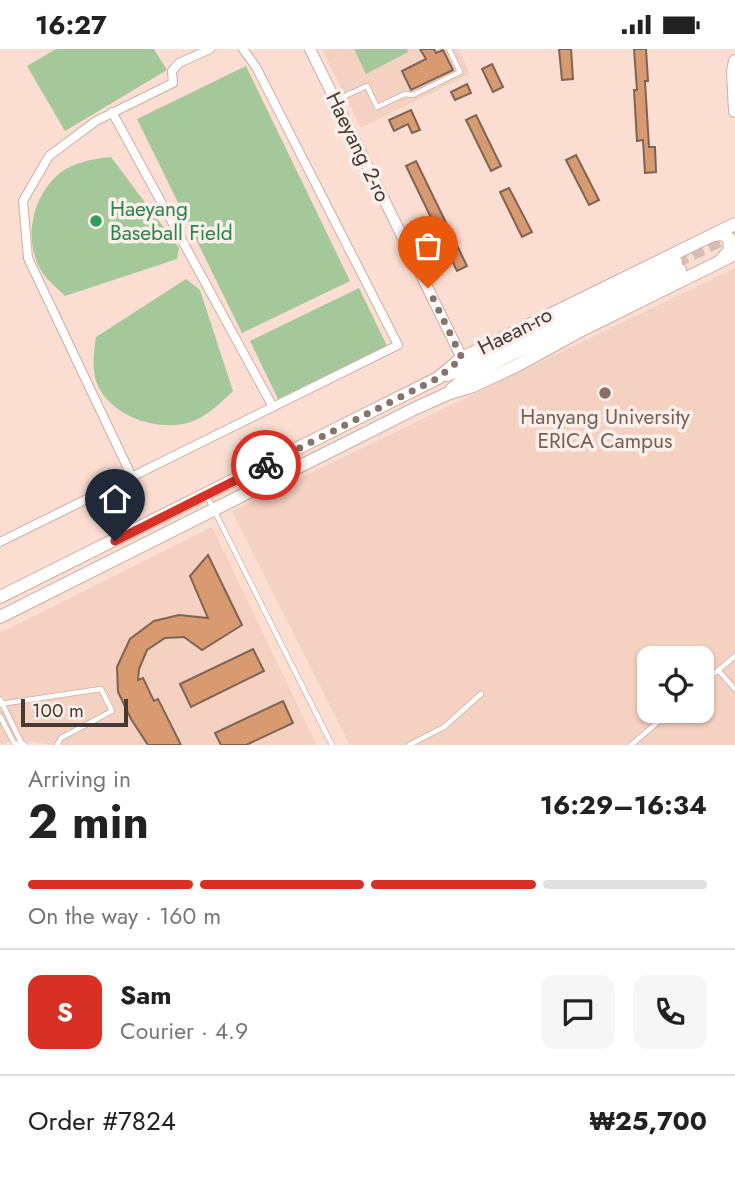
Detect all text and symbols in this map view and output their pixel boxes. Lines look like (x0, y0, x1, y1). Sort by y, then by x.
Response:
text: 16:27 (35, 6, 107, 44)
street label: Haeyang 2-ro (318, 87, 398, 207)
place label: Haeyang Baseball Field (110, 194, 233, 248)
marker: Haeyang Baseball Field (88, 213, 104, 229)
pin (398, 216, 458, 288)
icon: bag (409, 227, 447, 265)
street label: Haean-ro (473, 300, 557, 362)
marker: Hanyang University ERICA Campus (597, 385, 613, 401)
place label: Hanyang University ERICA Campus (520, 402, 690, 456)
courier (231, 430, 301, 500)
icon: bike (247, 446, 285, 484)
pin (85, 469, 145, 541)
icon: home (96, 480, 134, 518)
map controls (637, 646, 714, 723)
button: locate (637, 646, 714, 723)
scale bar (21, 696, 128, 728)
text: 100 m (32, 697, 84, 724)
text: Arriving in (28, 762, 131, 796)
text: 16:29–16:34 (540, 786, 707, 824)
text: 2 min (28, 789, 149, 855)
text: On the way · 160 m (28, 899, 221, 933)
button: chat (541, 975, 615, 1049)
button: phone (633, 975, 707, 1049)
text: Sam (120, 976, 172, 1014)
text: S (57, 993, 73, 1031)
text: Courier · 4.9 (120, 1014, 248, 1048)
text: Order #7824 (28, 1102, 176, 1140)
text: ₩25,700 (590, 1102, 707, 1140)

